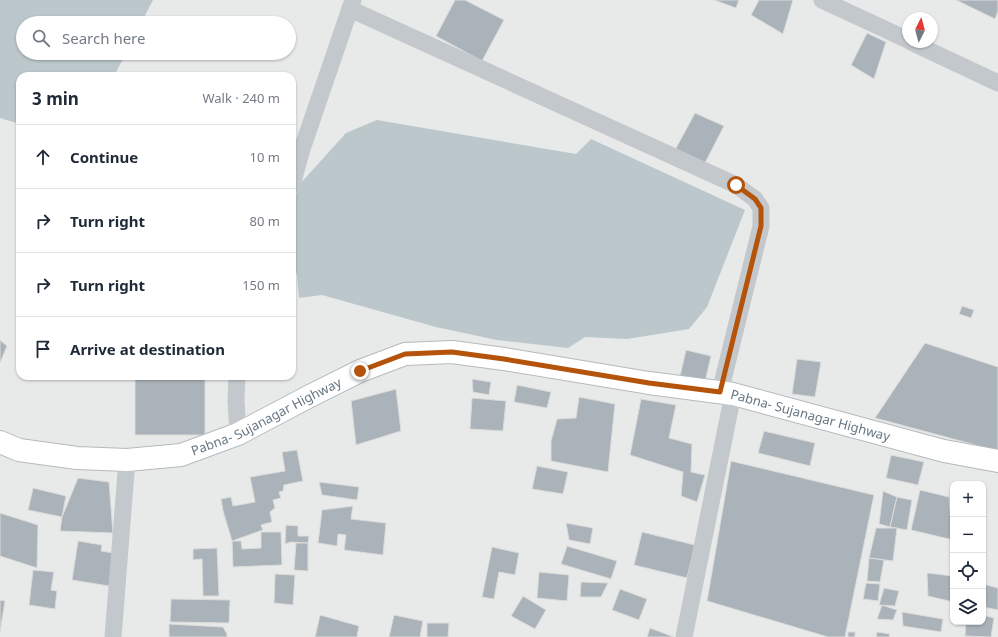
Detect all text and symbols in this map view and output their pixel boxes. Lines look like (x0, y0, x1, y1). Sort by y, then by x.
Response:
north arrow (902, 12, 938, 48)
search box (16, 16, 296, 60)
icon: search (30, 27, 52, 49)
text: Search here (62, 28, 145, 48)
text: 3 min (32, 87, 79, 110)
text: Walk · 240 m (202, 89, 280, 107)
icon: ahead (32, 146, 54, 168)
text: Continue (70, 147, 138, 167)
text: 10 m (250, 148, 280, 166)
route start (727, 176, 745, 194)
icon: right (32, 210, 54, 232)
text: Turn right (70, 211, 145, 231)
text: 80 m (250, 212, 280, 230)
icon: right (32, 274, 54, 296)
text: Turn right (70, 275, 145, 295)
text: 150 m (242, 276, 280, 294)
icon: arrive (32, 338, 54, 360)
text: Arrive at destination (70, 339, 225, 359)
route end (351, 362, 369, 380)
street label: Pabna- Sujanagar Highway (188, 373, 344, 460)
street label: Pabna- Sujanagar Highway (729, 385, 893, 445)
map controls (950, 481, 986, 625)
button: + (950, 481, 986, 517)
button: − (950, 517, 986, 553)
button: locate (950, 553, 986, 589)
button: layers (950, 589, 986, 625)

